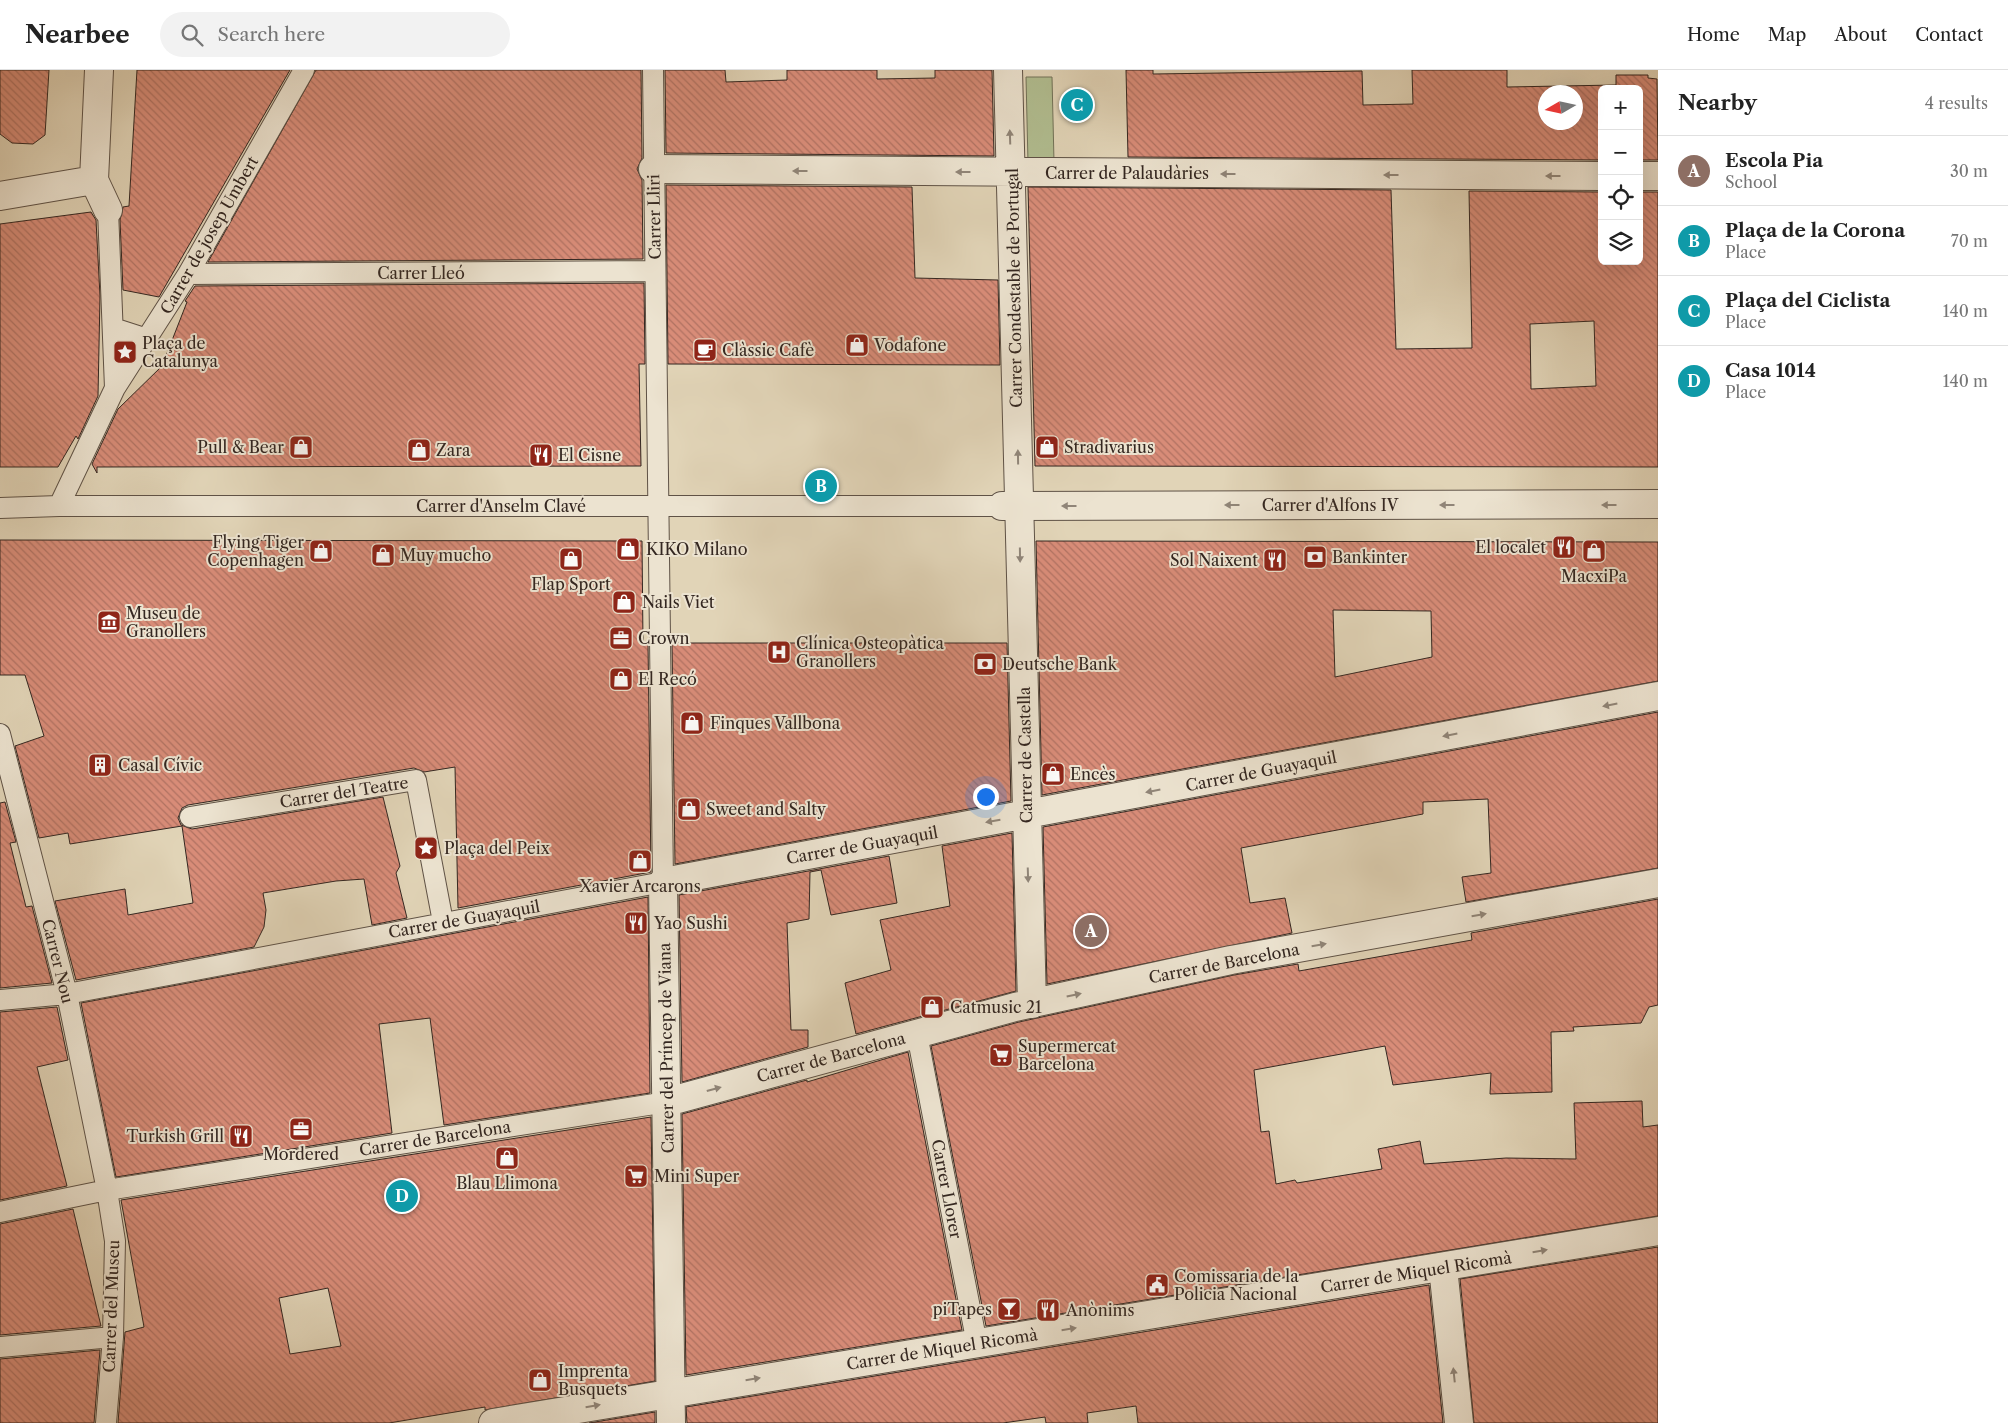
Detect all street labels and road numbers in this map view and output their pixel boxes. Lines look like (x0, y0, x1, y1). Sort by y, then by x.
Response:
street label: Carrer de josep Umbert (156, 152, 263, 317)
street label: Carrer de Palaudàries (1045, 163, 1209, 183)
street label: Carrer Condestable de Portugal (1002, 168, 1026, 408)
street label: Carrer Lliri (643, 174, 665, 260)
street label: Carrer Lleó (377, 263, 465, 283)
street label: Carrer d'Alfons IV (1262, 495, 1399, 515)
street label: Carrer d'Anselm Clavé (416, 496, 586, 516)
street label: Carrer de Castella (1014, 686, 1036, 824)
street label: Carrer de Guayaquil (1184, 746, 1338, 795)
street label: Carrer del Teatre (278, 772, 410, 812)
street label: Carrer de Guayaquil (785, 822, 940, 868)
street label: Carrer de Guayaquil (387, 896, 542, 942)
street label: Carrer Nou (38, 917, 78, 1005)
street label: Carrer de Barcelona (1147, 938, 1302, 987)
street label: Carrer del Príncep de Viana (654, 942, 678, 1154)
street label: Carrer de Barcelona (754, 1027, 908, 1086)
street label: Carrer de Barcelona (358, 1116, 513, 1160)
street label: Carrer Llorer (928, 1138, 966, 1241)
street label: Carrer del Museu (99, 1239, 123, 1373)
street label: Carrer de Miquel Ricomà (1319, 1247, 1514, 1297)
street label: Carrer de Miquel Ricomà (845, 1324, 1040, 1374)

